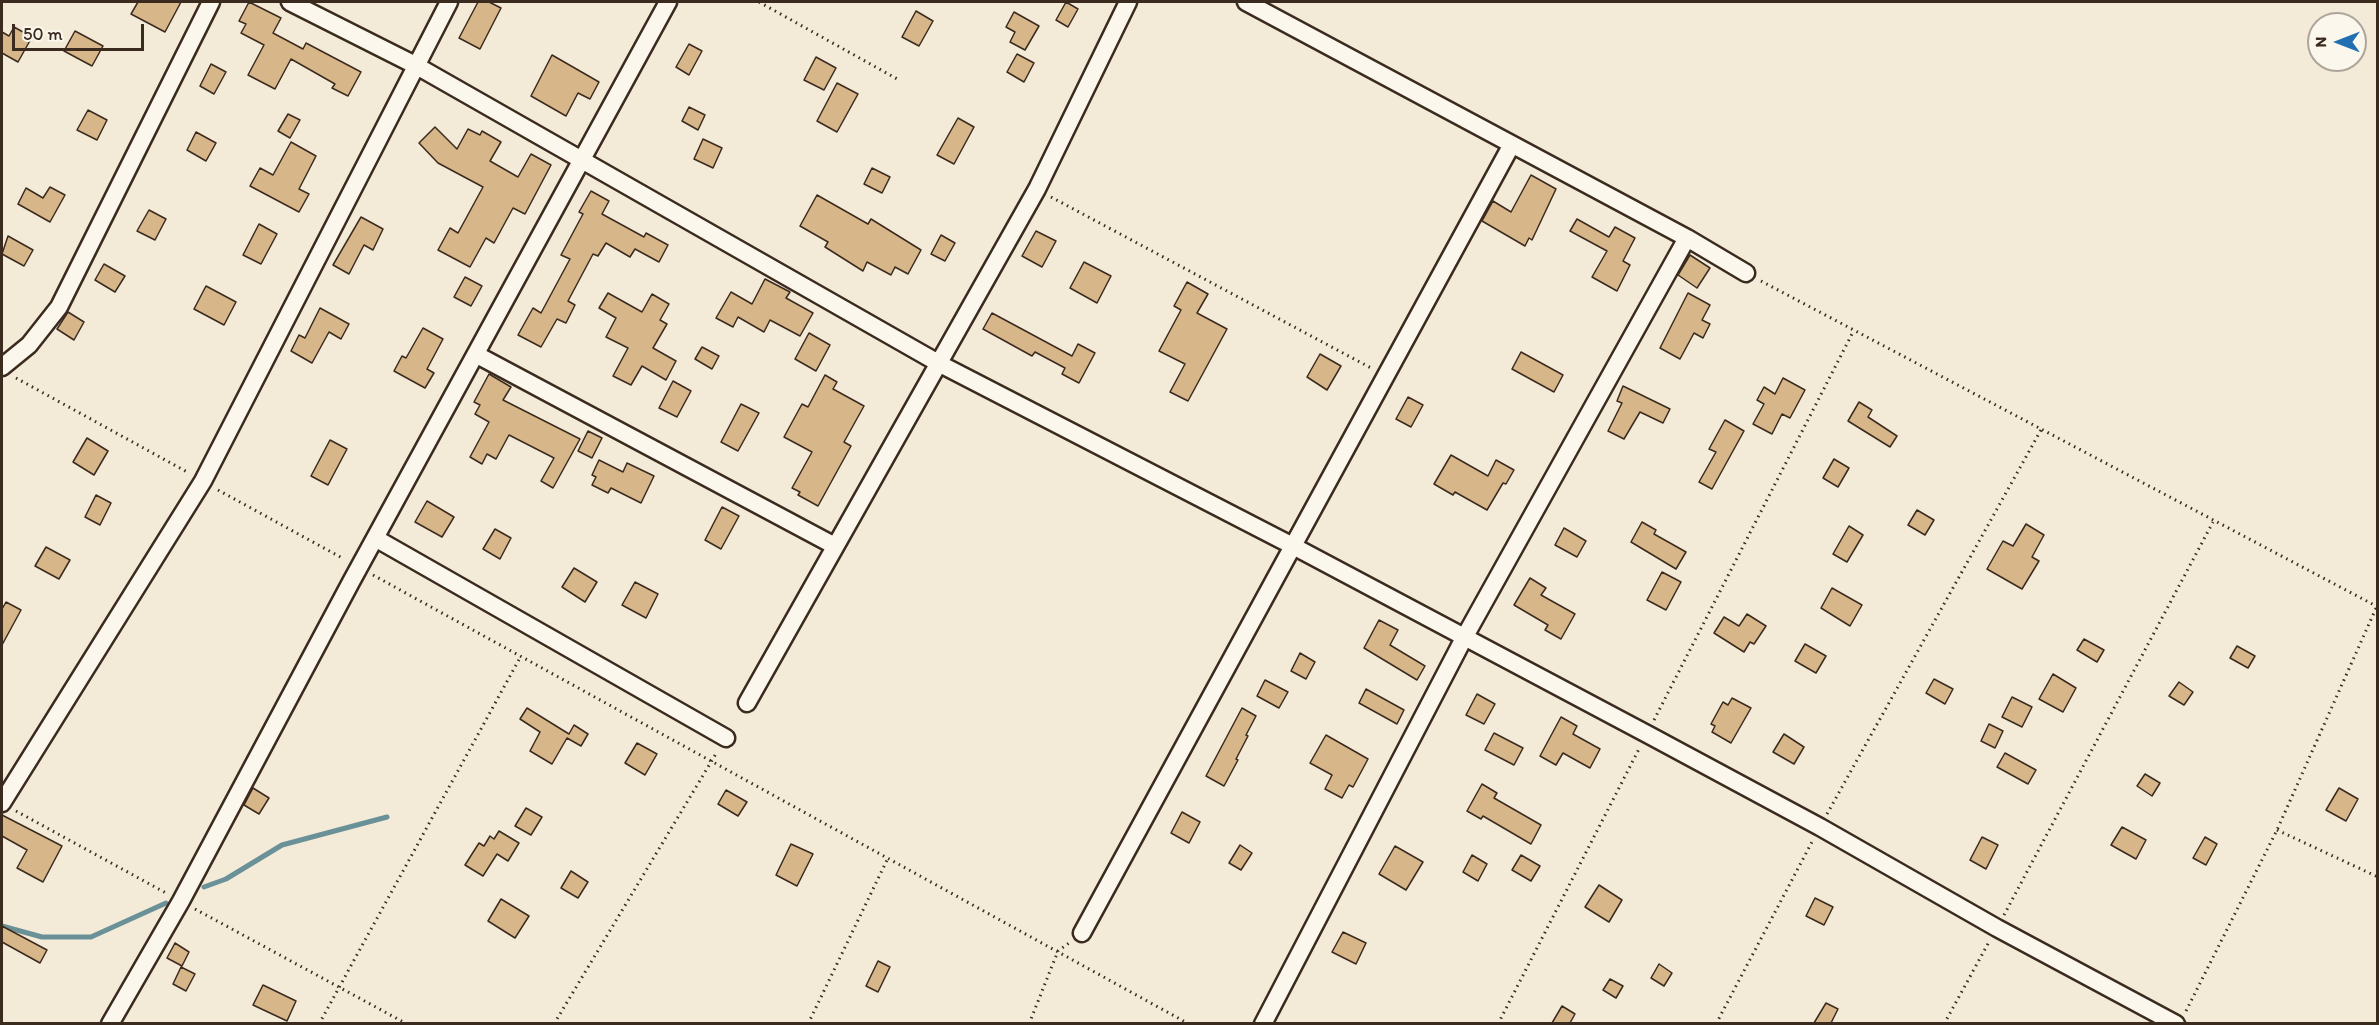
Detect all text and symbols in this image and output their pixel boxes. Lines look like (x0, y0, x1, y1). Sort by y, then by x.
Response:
scale bar (15, 12, 147, 50)
north arrow (2307, 12, 2367, 72)
text: 50 m (23, 23, 63, 45)
text: N (2311, 37, 2330, 47)

